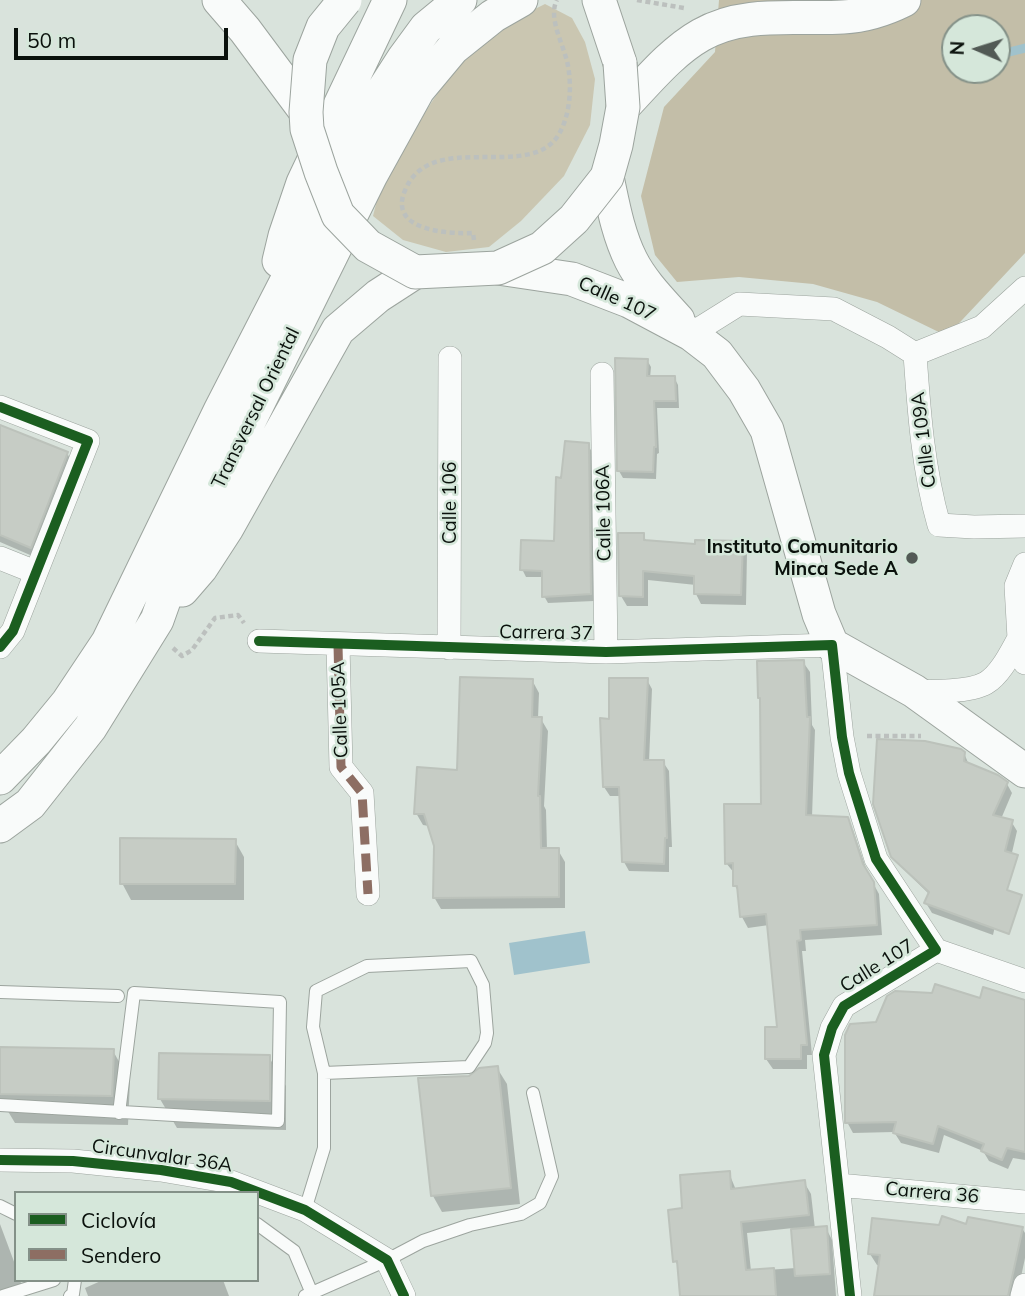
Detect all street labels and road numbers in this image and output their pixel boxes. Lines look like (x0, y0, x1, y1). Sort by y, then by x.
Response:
street label: Calle 107 (575, 272, 659, 326)
street label: Transversal Oriental (207, 324, 305, 492)
street label: Calle 109A (907, 391, 941, 489)
street label: Calle 106 (439, 462, 461, 544)
street label: Calle 106A (592, 465, 616, 561)
street label: Carrera 37 (499, 621, 593, 645)
street label: Calle 105A (327, 661, 353, 759)
street label: Calle 107 (836, 934, 918, 998)
street label: Circunvalar 36A (90, 1135, 234, 1177)
street label: Carrera 36 (884, 1178, 980, 1208)

